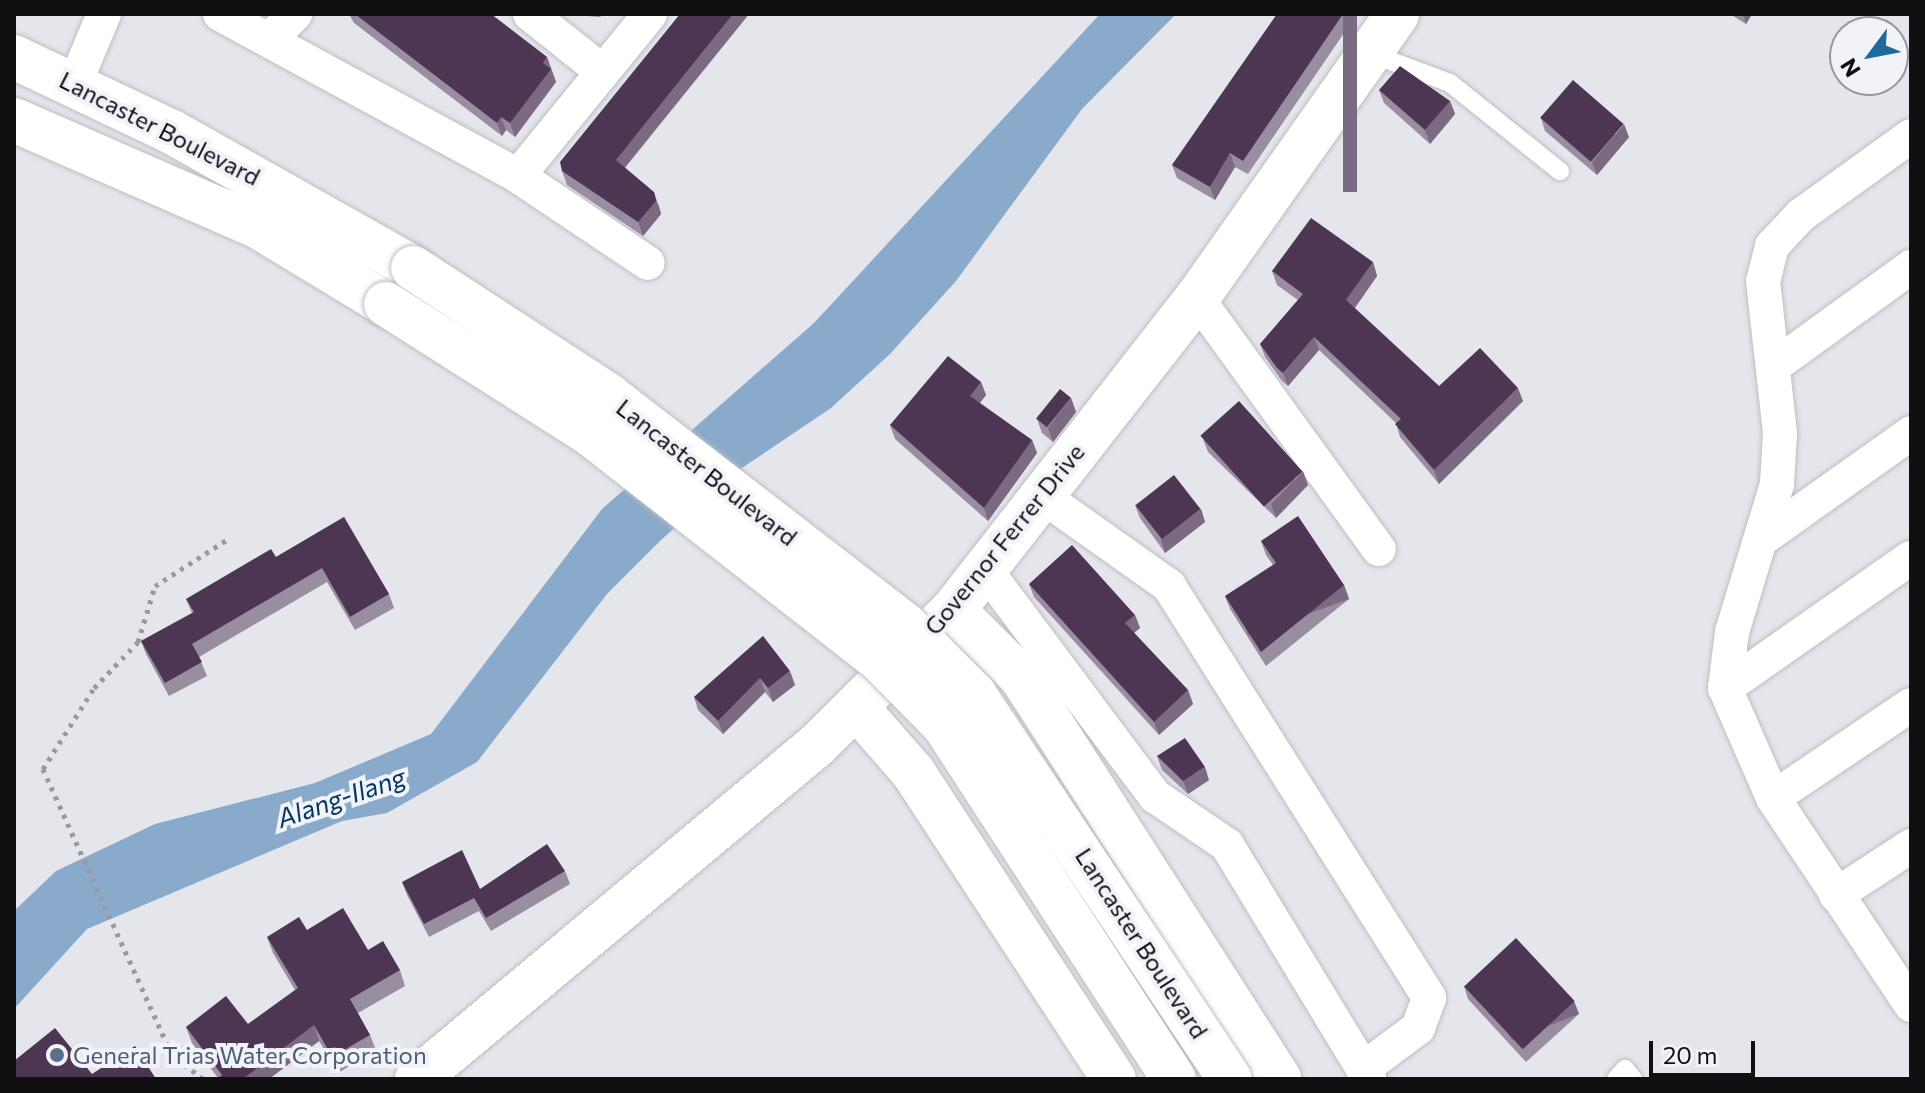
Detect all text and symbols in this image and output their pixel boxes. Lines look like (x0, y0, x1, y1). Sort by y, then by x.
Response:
north arrow (1829, 16, 1909, 96)
text: N (1834, 54, 1866, 82)
street label: Lancaster Boulevard (55, 65, 265, 191)
street label: Lancaster Boulevard (611, 393, 803, 551)
street label: Governor Ferrer Drive (918, 438, 1090, 640)
water label: Alang-Ilang (273, 760, 409, 834)
street label: Lancaster Boulevard (1070, 842, 1214, 1044)
scale bar (1653, 1025, 1759, 1075)
text: 20 m (1663, 1040, 1717, 1069)
place label: General Trias Water Corporation (73, 1041, 427, 1069)
marker: General Trias Water Corporation (48, 1046, 66, 1064)

